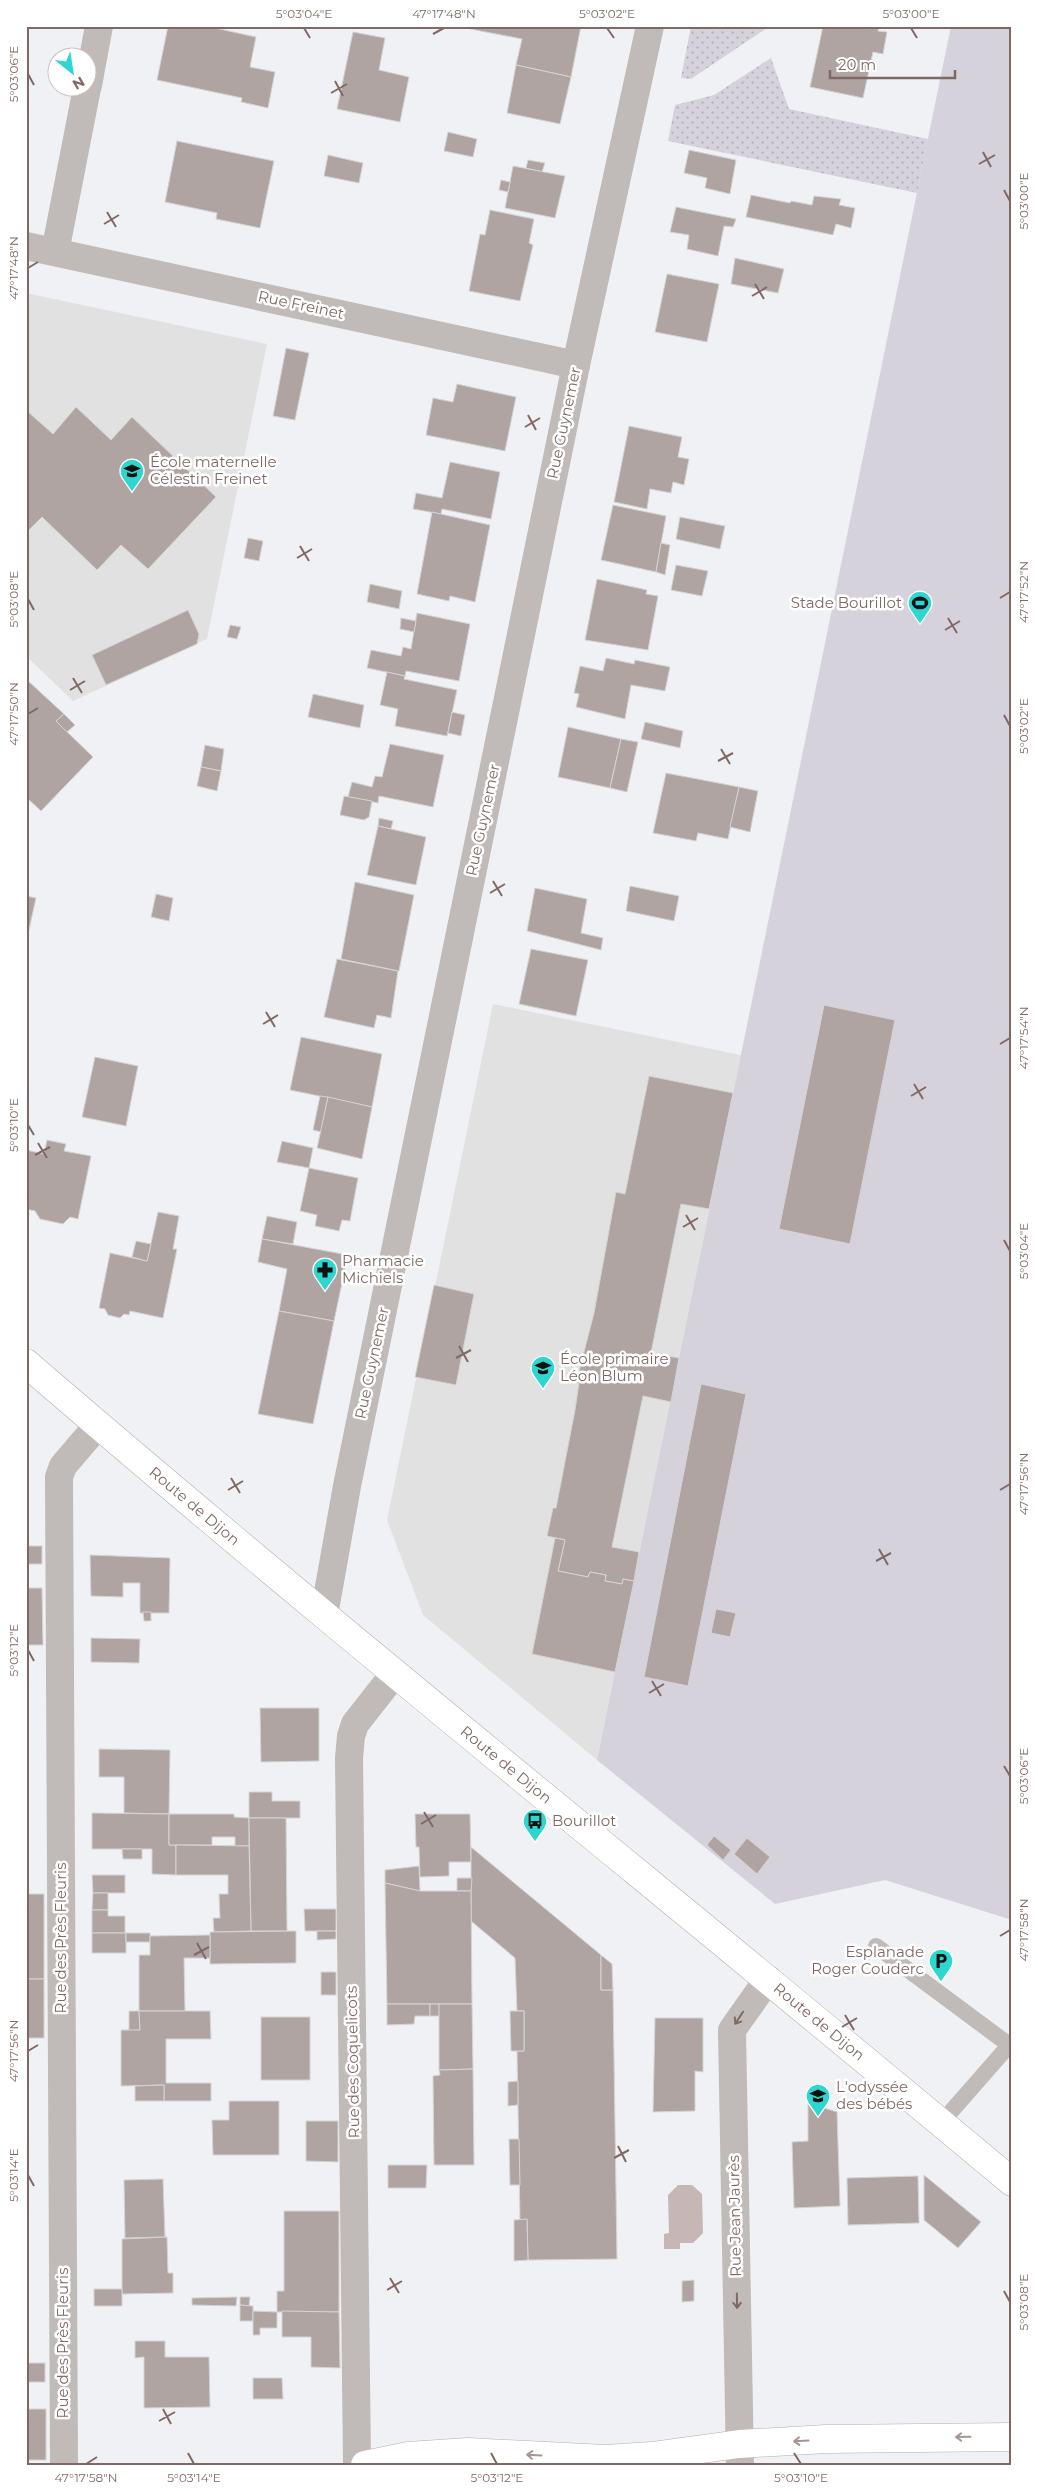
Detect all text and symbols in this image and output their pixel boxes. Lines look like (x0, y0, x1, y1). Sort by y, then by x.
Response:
text: 5°03'04"E (276, 6, 332, 21)
text: 47°17'48"N (412, 6, 476, 21)
text: 5°03'02"E (579, 6, 635, 21)
text: 5°03'00"E (882, 6, 940, 21)
text: 5°03'06"E (6, 46, 21, 102)
north arrow (48, 48, 98, 98)
scale bar (830, 48, 956, 80)
text: 20 m (838, 55, 876, 74)
text: N (69, 73, 88, 94)
text: 5°03'00"E (1016, 172, 1031, 230)
text: 47°17'48"N (6, 236, 21, 300)
street label: Rue Freinet (256, 286, 346, 323)
street label: Rue Guynemer (542, 365, 585, 481)
place label: École maternelle Célestin Freinet (150, 452, 277, 488)
school or university icon: École maternelle Célestin Freinet (119, 458, 145, 492)
text: 47°17'52"N (1016, 561, 1031, 623)
text: 5°03'08"E (6, 571, 21, 627)
sports icon: Stade Bourillot (907, 590, 933, 624)
place label: Stade Bourillot (791, 593, 902, 612)
text: 47°17'50"N (6, 682, 21, 746)
text: 5°03'02"E (1016, 698, 1031, 754)
street label: Rue Guynemer (461, 762, 504, 878)
text: 47°17'54"N (1016, 1007, 1031, 1069)
text: 5°03'10"E (6, 1098, 21, 1152)
text: 5°03'04"E (1016, 1223, 1031, 1279)
place label: Pharmacie Michiels (342, 1251, 424, 1287)
pharmacy icon: Pharmacie Michiels (312, 1257, 338, 1291)
street label: Rue Guynemer (350, 1305, 393, 1421)
place label: École primaire Léon Blum (560, 1349, 668, 1385)
school or university icon: École primaire Léon Blum (530, 1355, 556, 1389)
text: 47°17'56"N (1016, 1453, 1031, 1515)
street label: Route de Dijon (146, 1462, 244, 1549)
text: 5°03'12"E (6, 1624, 21, 1676)
street label: Route de Dijon (457, 1721, 556, 1808)
text: 5°03'06"E (1016, 1748, 1031, 1804)
bus stop icon: Bourillot (522, 1808, 548, 1842)
place label: Bourillot (552, 1811, 616, 1830)
street label: Rue des Près Fleuris (51, 1863, 70, 2013)
text: 47°17'58"N (1016, 1899, 1031, 1961)
place label: Esplanade Roger Couderc (811, 1942, 924, 1978)
parking icon: Esplanade Roger Couderc (928, 1948, 954, 1982)
street label: Route de Dijon (770, 1978, 869, 2065)
street label: Rue des Coquelicots (342, 1986, 363, 2138)
one-way arrow (734, 2011, 744, 2025)
text: 47°17'56"N (6, 2020, 21, 2082)
place label: L'odyssée des bébés (836, 2077, 912, 2113)
school or university icon: L'odyssée des bébés (805, 2083, 831, 2117)
text: 5°03'14"E (6, 2148, 21, 2202)
street label: Rue Jean Jaurès (724, 2155, 745, 2277)
street label: Rue des Près Fleuris (53, 2268, 72, 2418)
text: 5°03'08"E (1016, 2274, 1031, 2330)
one-way arrow (732, 2293, 741, 2309)
one-way arrow (955, 2433, 971, 2442)
one-way arrow (793, 2436, 809, 2445)
one-way arrow (526, 2451, 542, 2460)
text: 47°17'58"N (55, 2470, 117, 2485)
text: 5°03'14"E (167, 2470, 221, 2485)
text: 5°03'12"E (471, 2470, 523, 2485)
text: 5°03'10"E (774, 2470, 828, 2485)

